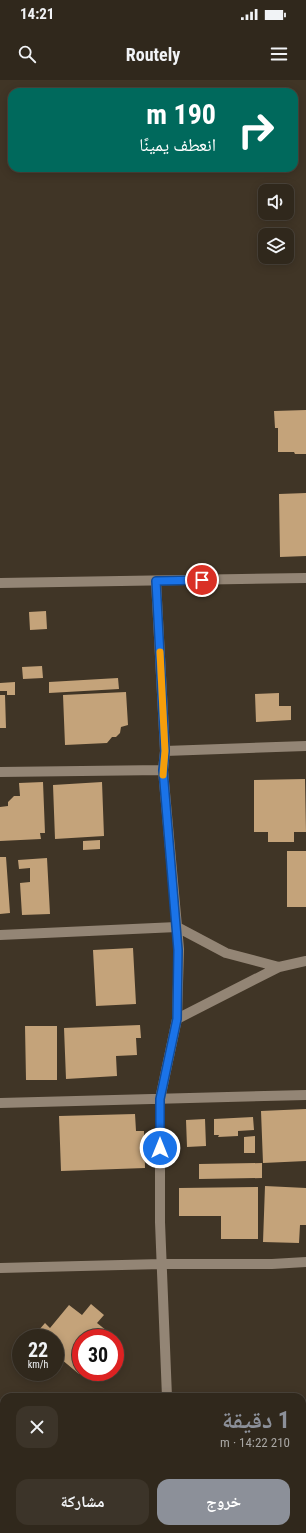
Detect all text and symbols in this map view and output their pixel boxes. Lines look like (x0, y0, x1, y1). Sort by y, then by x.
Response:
text: 14:21 (20, 5, 54, 23)
icon: search (16, 43, 38, 65)
icon: menu (268, 43, 290, 65)
text: Routely (126, 44, 180, 65)
text: 190 m (146, 98, 216, 131)
icon: right (230, 104, 282, 156)
text: انعطف يمينًا (139, 134, 216, 155)
map controls (258, 184, 294, 264)
button: sound (258, 184, 294, 220)
button: layers (258, 228, 294, 264)
pin (185, 563, 219, 597)
icon: arrive (191, 569, 213, 591)
position arrow (139, 1127, 181, 1169)
speed limit sign: 30 (72, 1329, 124, 1381)
text: 22 (28, 1338, 48, 1362)
text: km/h (28, 1359, 48, 1370)
button: close (16, 1406, 58, 1448)
text: 1 دقيقة (222, 1406, 290, 1434)
text: 210 m · 14:22 (220, 1435, 290, 1450)
button: مشاركة (16, 1479, 149, 1525)
button: خروج (157, 1479, 290, 1525)

